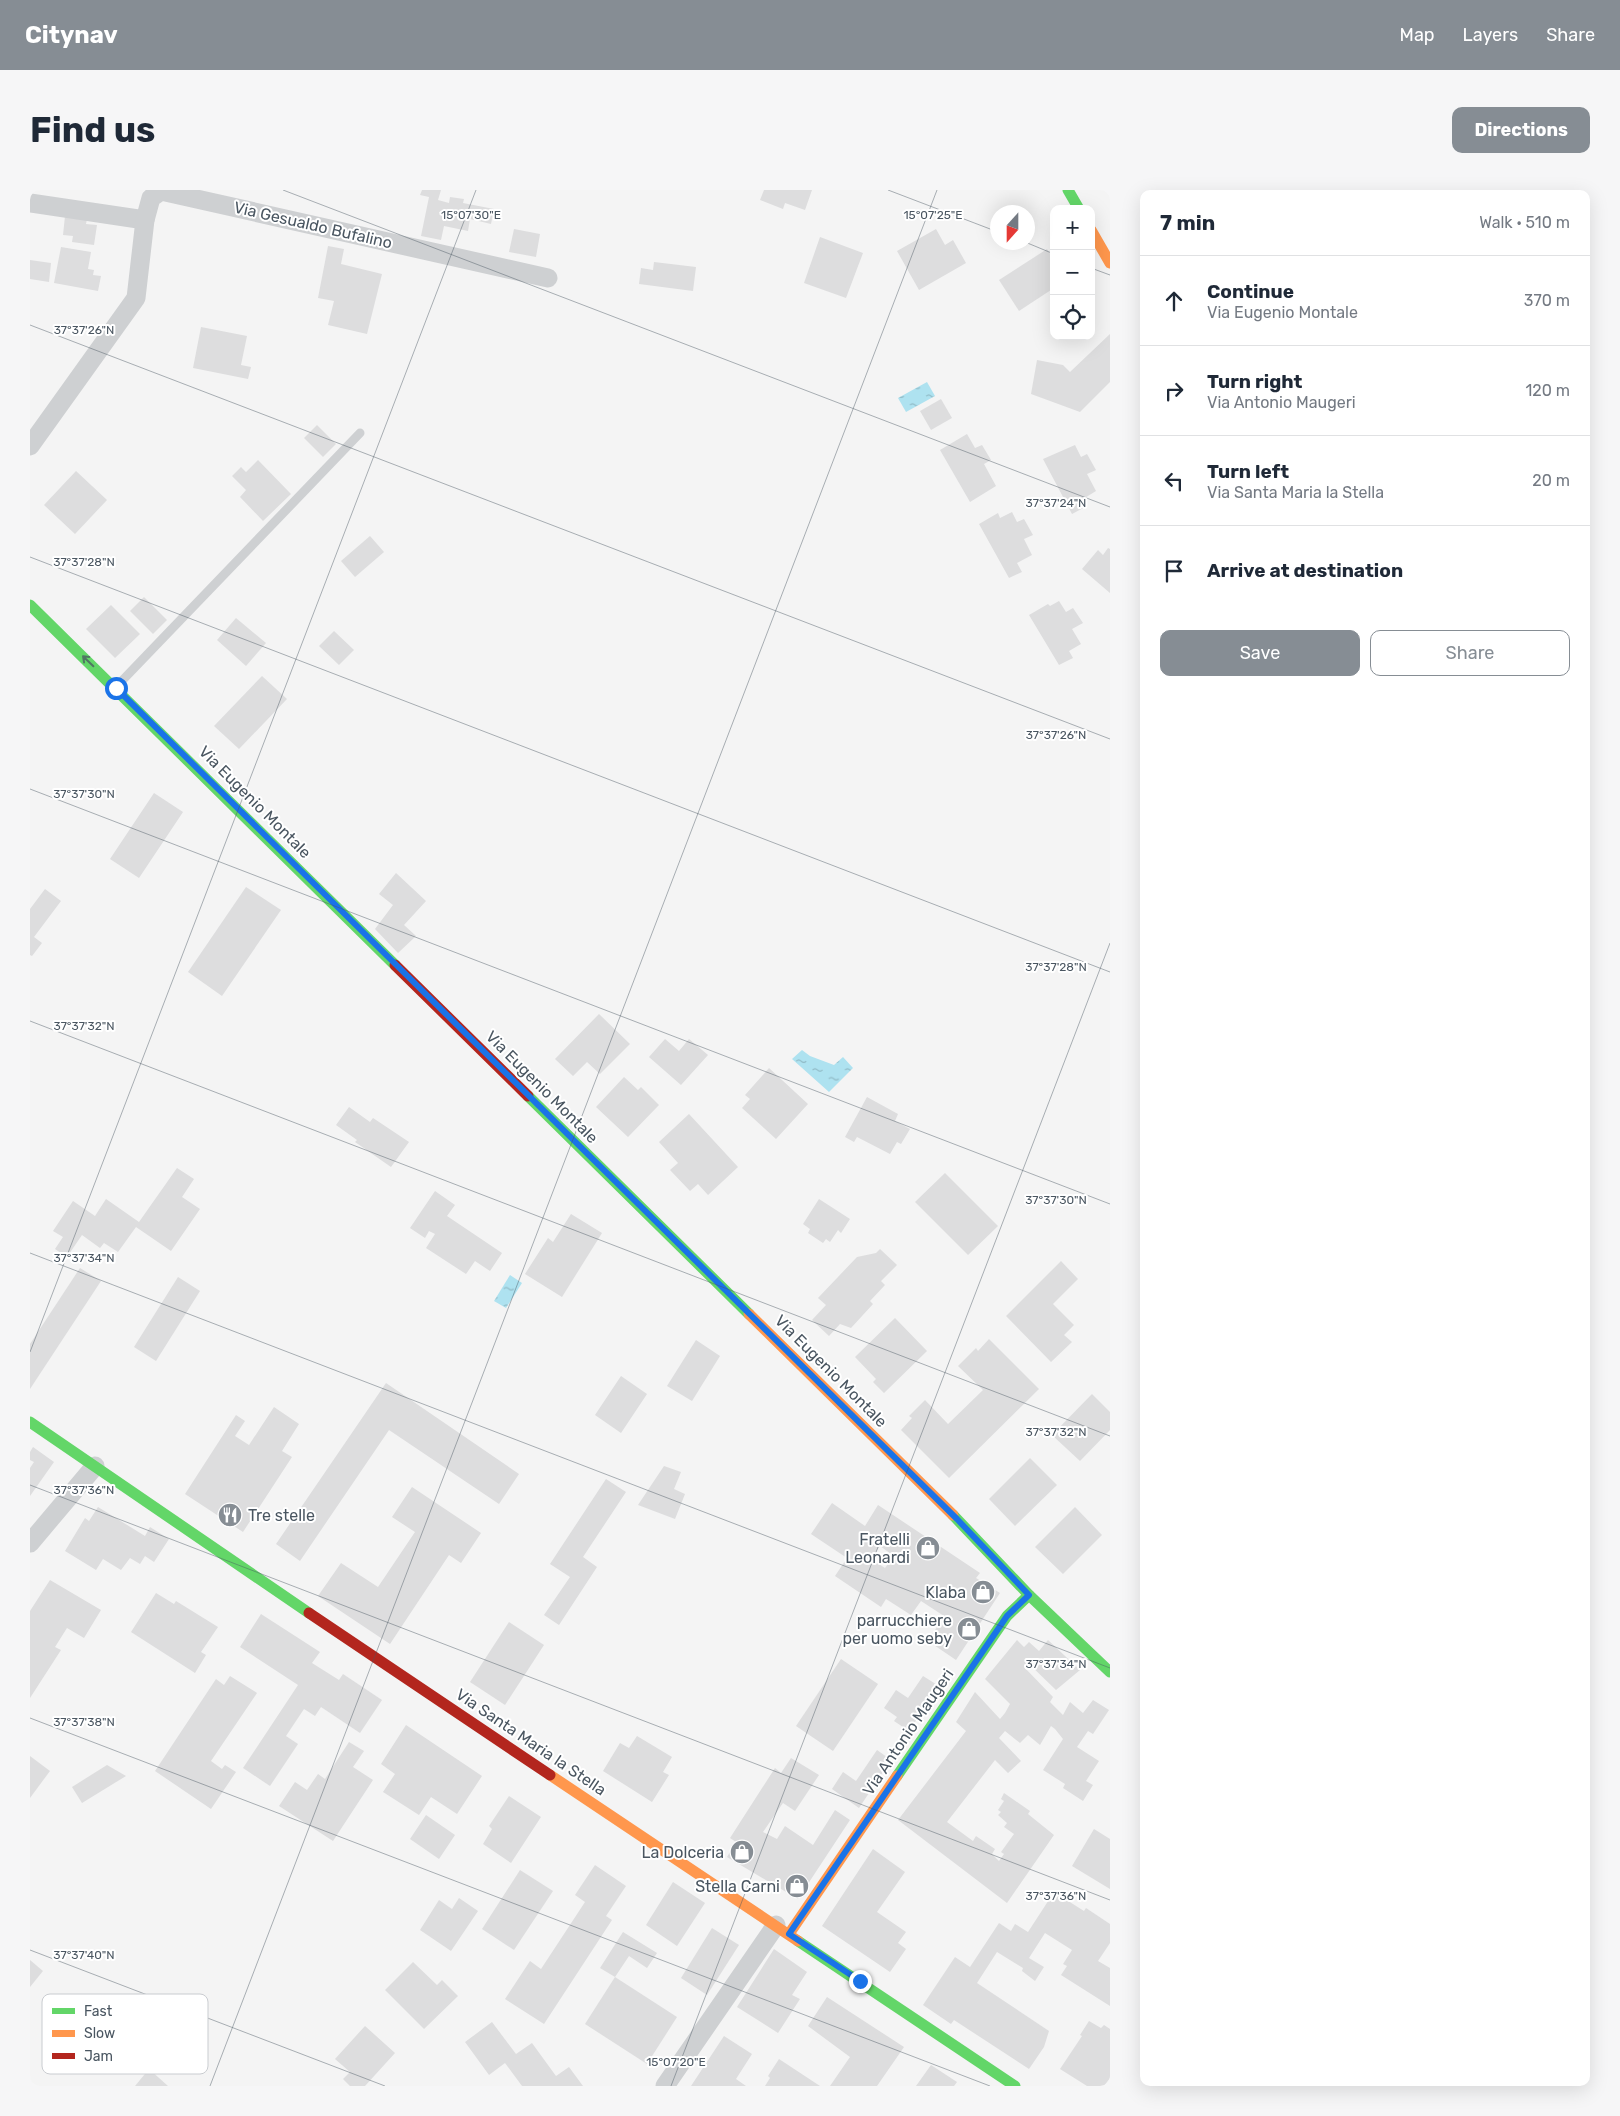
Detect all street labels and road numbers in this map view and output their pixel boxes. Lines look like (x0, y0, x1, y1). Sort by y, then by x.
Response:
street label: Via Gesualdo Bufalino (232, 198, 394, 252)
street label: Via Eugenio Montale (195, 742, 315, 862)
street label: Via Eugenio Montale (482, 1027, 602, 1147)
street label: Via Eugenio Montale (771, 1311, 891, 1431)
street label: Via Antonio Maugeri (859, 1665, 957, 1799)
street label: Via Santa Maria la Stella (452, 1685, 610, 1799)

